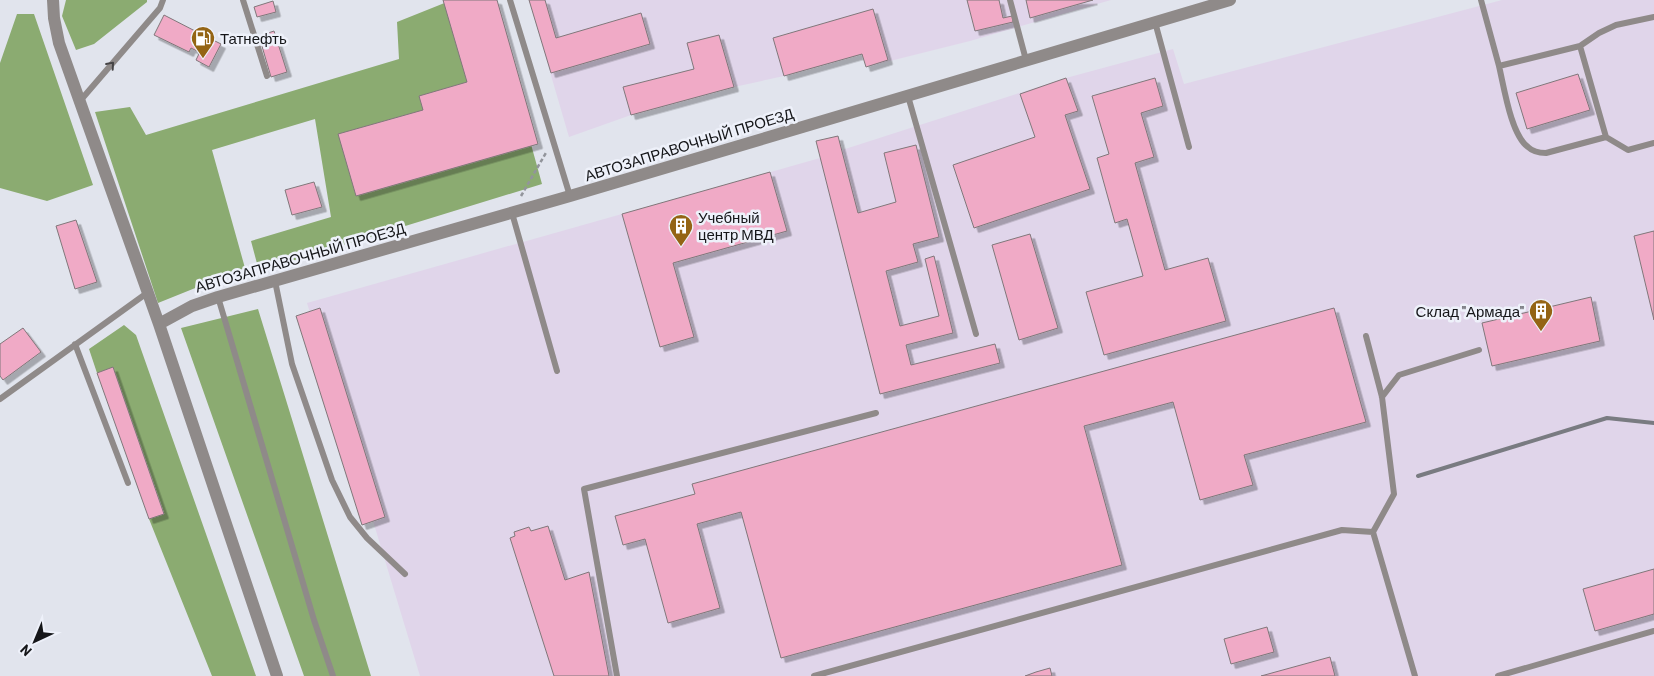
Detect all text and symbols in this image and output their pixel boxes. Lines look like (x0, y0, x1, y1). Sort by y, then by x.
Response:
fuel station icon: Татнефть (190, 25, 216, 59)
place label: Татнефть (220, 29, 287, 47)
one-way arrow (106, 61, 115, 70)
street label: АВТОЗАПРАВОЧНЫЙ ПРОЕЗД (582, 104, 796, 184)
place label: Учебный центр МВД (698, 208, 774, 243)
building icon: Учебный центр МВД (668, 213, 694, 247)
street label: АВТОЗАПРАВОЧНЫЙ ПРОЕЗД (193, 218, 407, 296)
building icon: Склад "Армада" (1528, 298, 1554, 332)
place label: Склад "Армада" (1416, 302, 1524, 320)
north arrow (10, 616, 60, 666)
text: N (16, 641, 35, 660)

